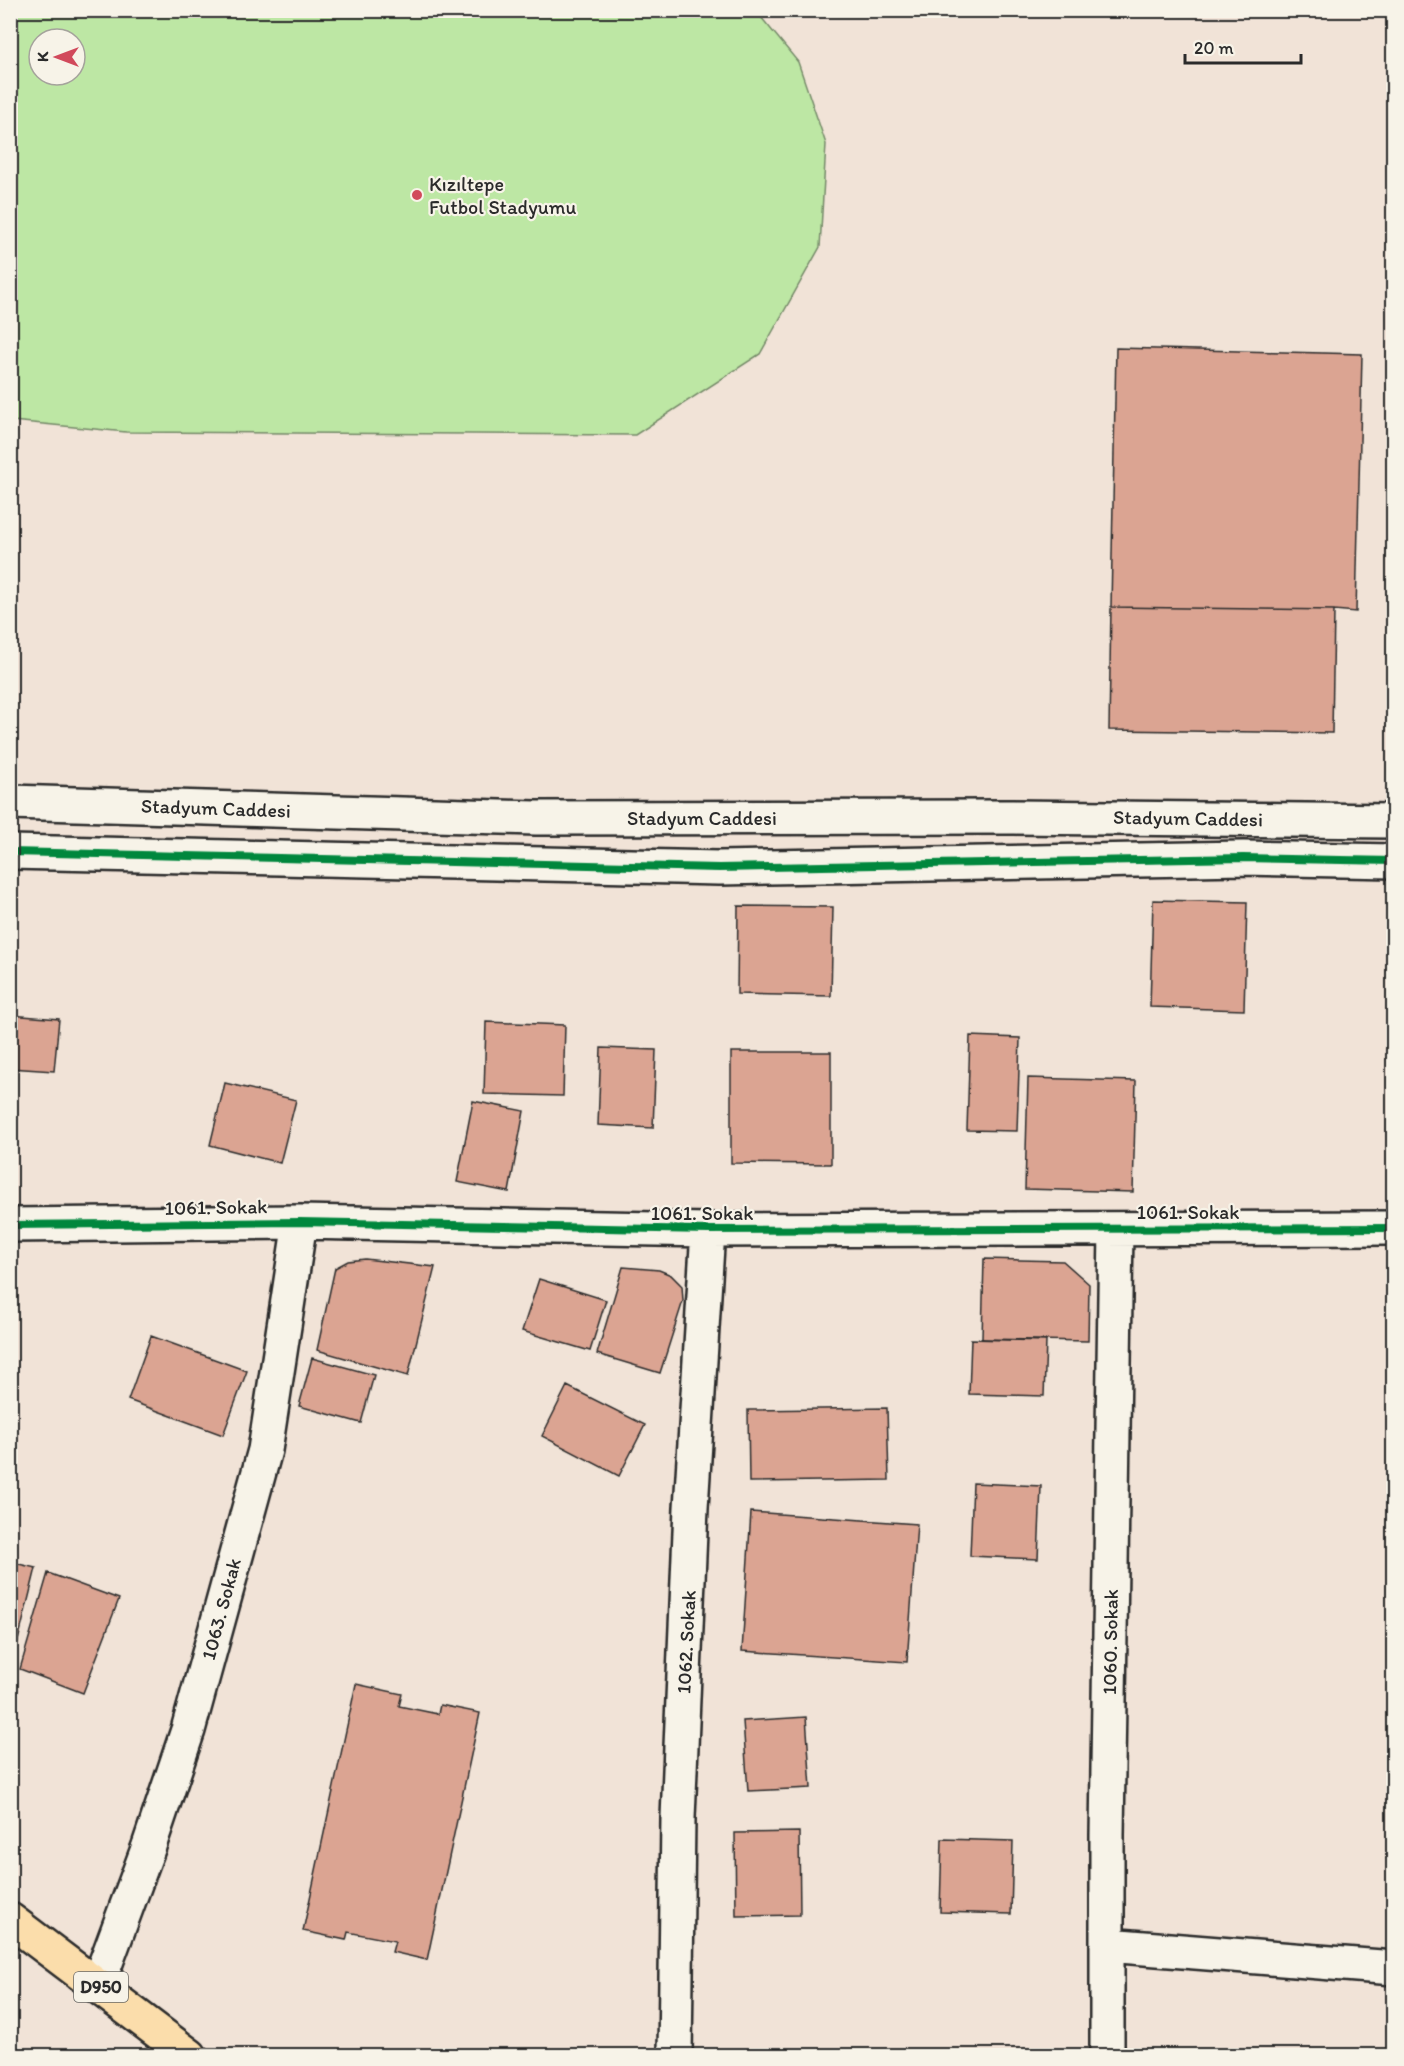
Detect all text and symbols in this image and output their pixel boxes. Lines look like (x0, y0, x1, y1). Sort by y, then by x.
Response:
north arrow (27, 27, 87, 87)
scale bar (1185, 27, 1300, 65)
text: 20 m (1194, 37, 1234, 59)
text: K (33, 51, 52, 62)
place label: Kızıltepe Futbol Stadyumu (429, 172, 577, 219)
marker: Kızıltepe Futbol Stadyumu (410, 188, 424, 202)
street label: Stadyum Caddesi (141, 793, 291, 823)
street label: Stadyum Caddesi (1113, 805, 1263, 831)
street label: Stadyum Caddesi (627, 806, 777, 830)
street label: 1061. Sokak (164, 1194, 268, 1220)
street label: 1061. Sokak (1137, 1200, 1239, 1224)
street label: 1061. Sokak (651, 1201, 753, 1225)
street label: 1063. Sokak (196, 1555, 246, 1663)
street label: 1062. Sokak (671, 1589, 701, 1695)
street label: 1060. Sokak (1097, 1589, 1123, 1695)
road number: D950 (74, 1972, 128, 2002)

